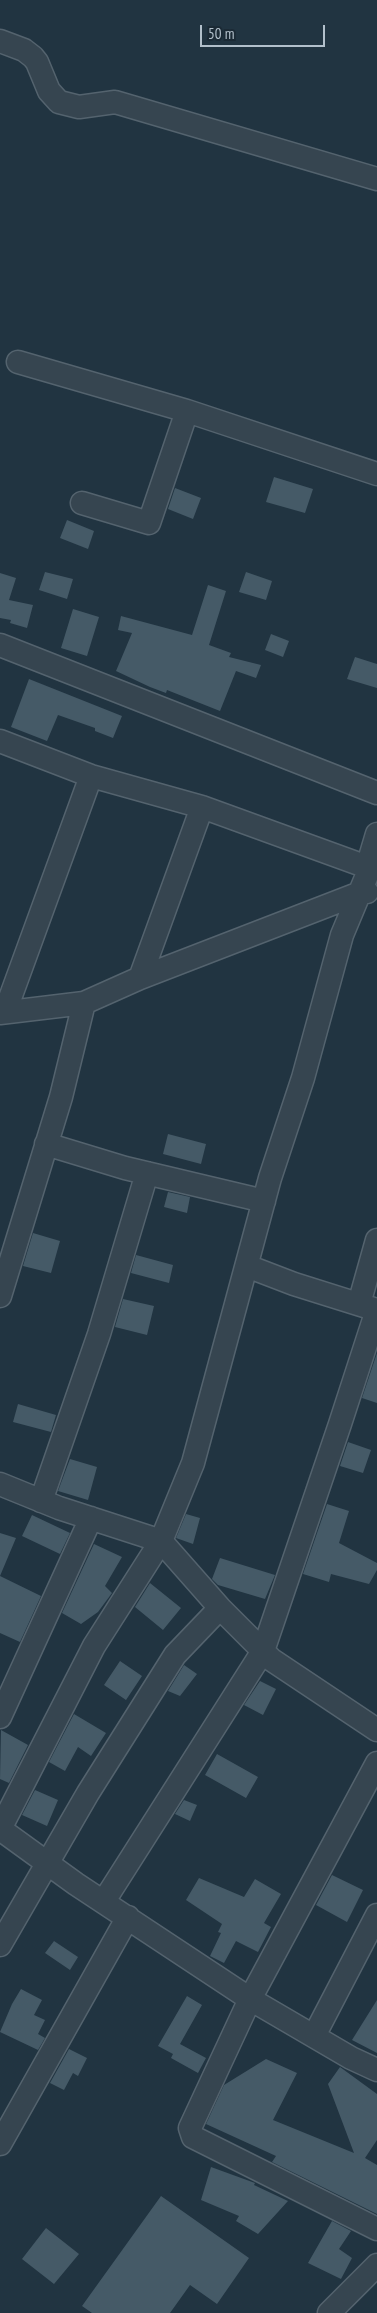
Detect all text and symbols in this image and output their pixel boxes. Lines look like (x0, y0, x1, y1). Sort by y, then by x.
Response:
scale bar (202, 15, 327, 47)
text: 50 m (208, 24, 234, 43)

